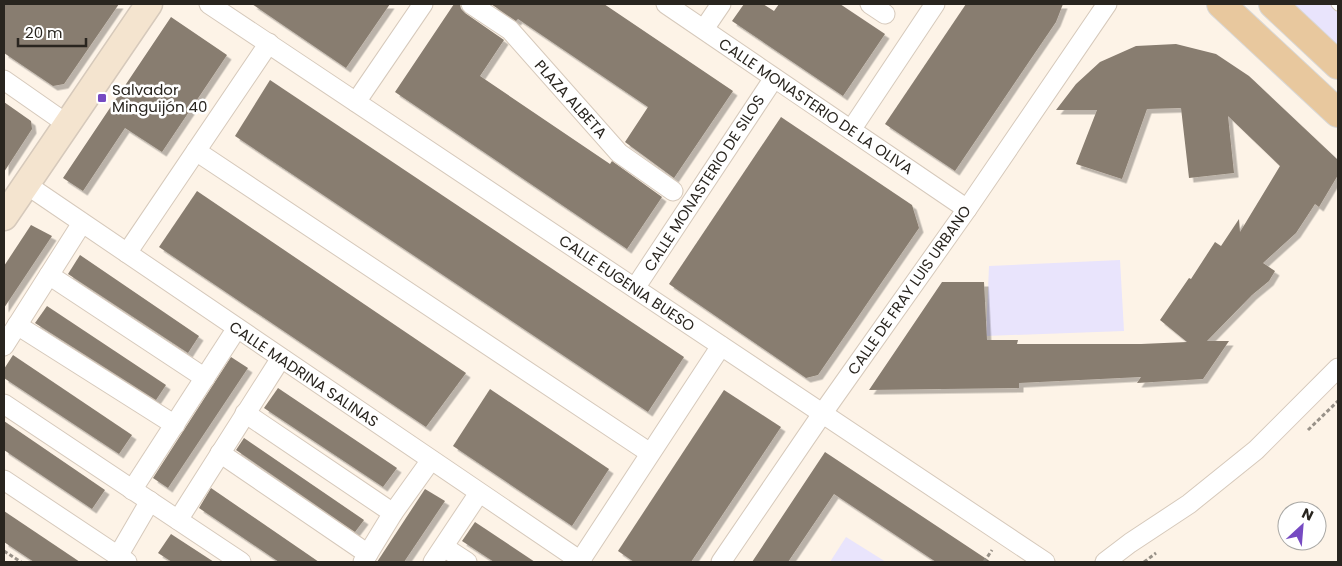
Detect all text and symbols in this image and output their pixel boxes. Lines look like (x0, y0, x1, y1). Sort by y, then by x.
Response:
scale bar (18, 15, 85, 47)
text: 20 m (25, 22, 63, 43)
street label: CALLE MONASTERIO DE LA OLIVA (715, 33, 917, 179)
street label: PLAZA ALBETA (530, 55, 612, 143)
place label: Salvador Minguijón 40 (112, 79, 207, 117)
street label: CALLE MONASTERIO DE SILOS (639, 91, 769, 275)
marker: Salvador Minguijón 40 (96, 92, 108, 104)
street label: CALLE DE FRAY LUIS URBANO (842, 201, 976, 379)
street label: CALLE EUGENIA BUESO (555, 230, 699, 336)
street label: CALLE MADRINA SALINAS (225, 316, 383, 432)
north arrow (1277, 501, 1327, 551)
text: N (1299, 503, 1317, 526)

